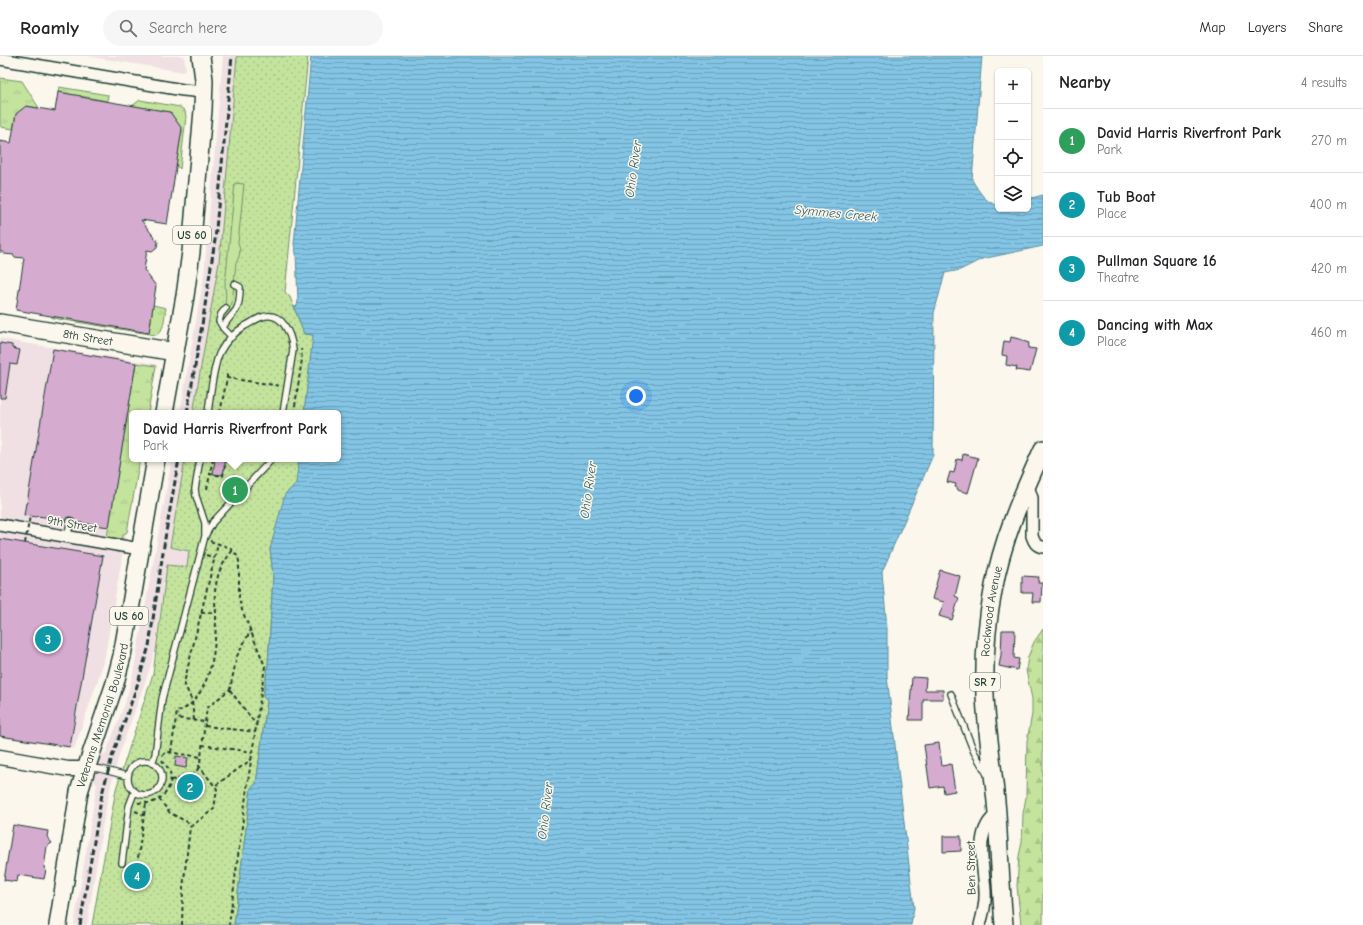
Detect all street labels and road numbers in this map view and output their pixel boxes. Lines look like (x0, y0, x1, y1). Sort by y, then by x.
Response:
road number: US 60 (173, 226, 211, 244)
street label: 8th Street (62, 327, 114, 349)
street label: 9th Street (46, 513, 99, 535)
street label: Rockwood Avenue (978, 564, 1005, 657)
road number: US 60 (110, 607, 148, 625)
street label: Veterans Memorial Boulevard (74, 642, 131, 789)
road number: SR 7 (970, 673, 1000, 691)
street label: Ben Street (964, 840, 978, 895)

